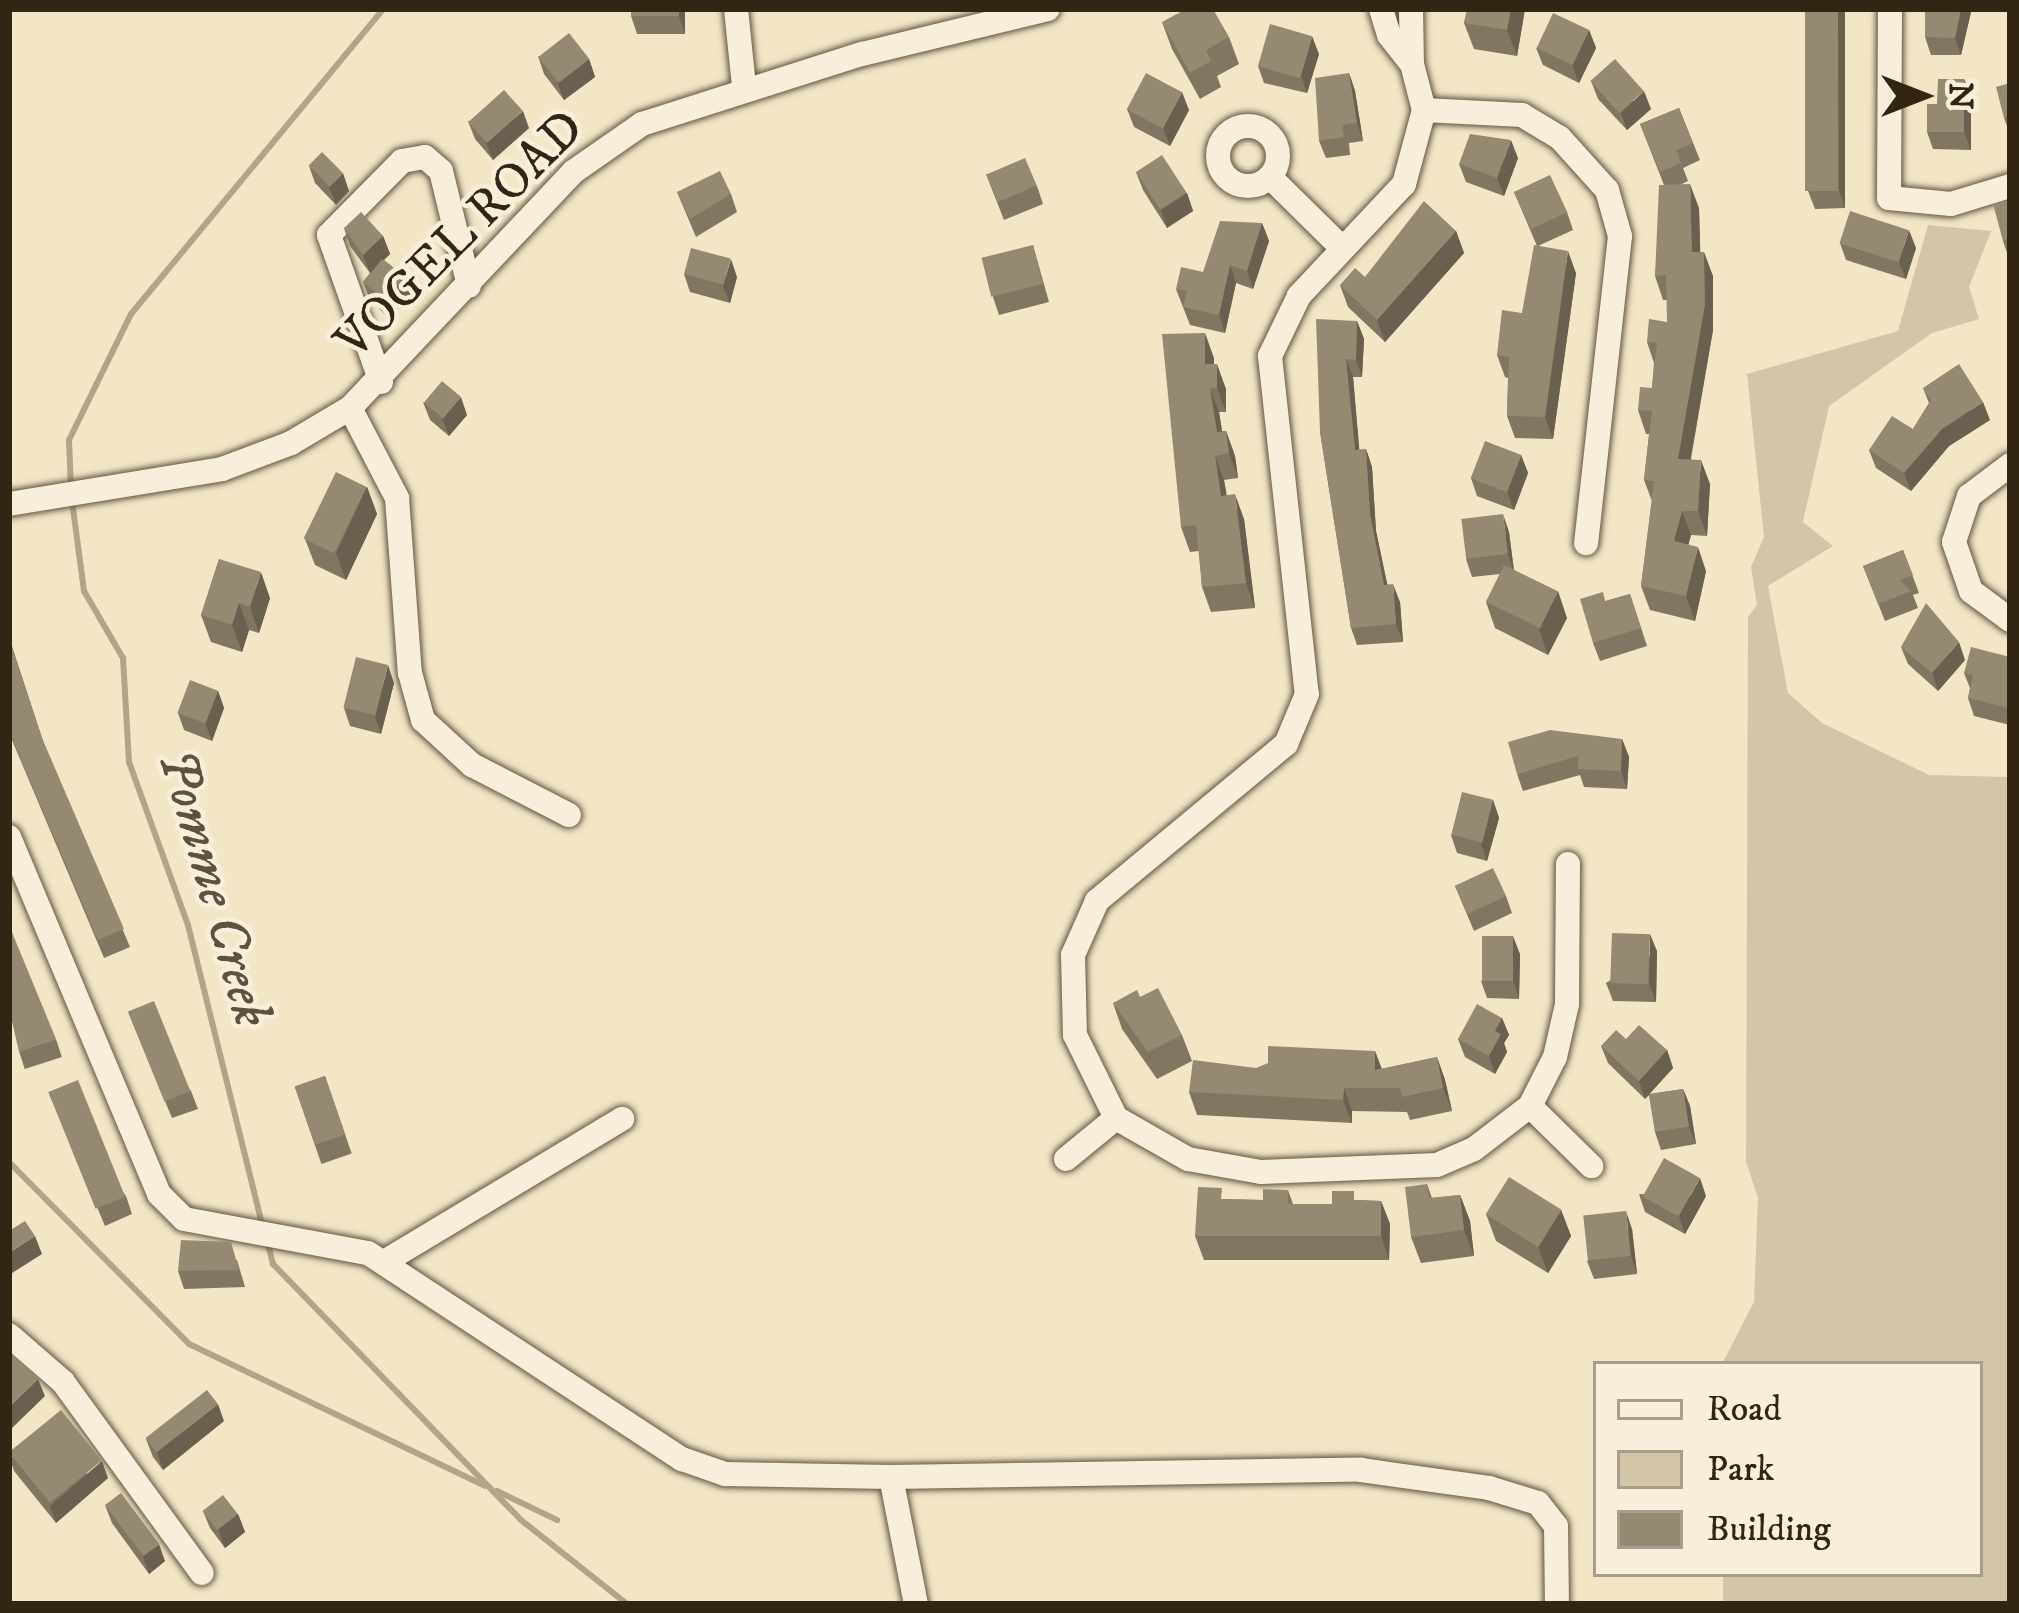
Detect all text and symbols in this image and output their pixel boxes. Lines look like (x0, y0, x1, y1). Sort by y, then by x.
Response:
north arrow (1863, 36, 1983, 156)
text: N (1939, 82, 1980, 110)
street label: VOGEL ROAD (323, 98, 597, 372)
water label: Pomme Creek (143, 742, 283, 1034)
legend (1593, 1361, 1983, 1577)
text: Road (1707, 1387, 1782, 1432)
text: Park (1707, 1447, 1774, 1492)
text: Building (1707, 1507, 1831, 1552)

